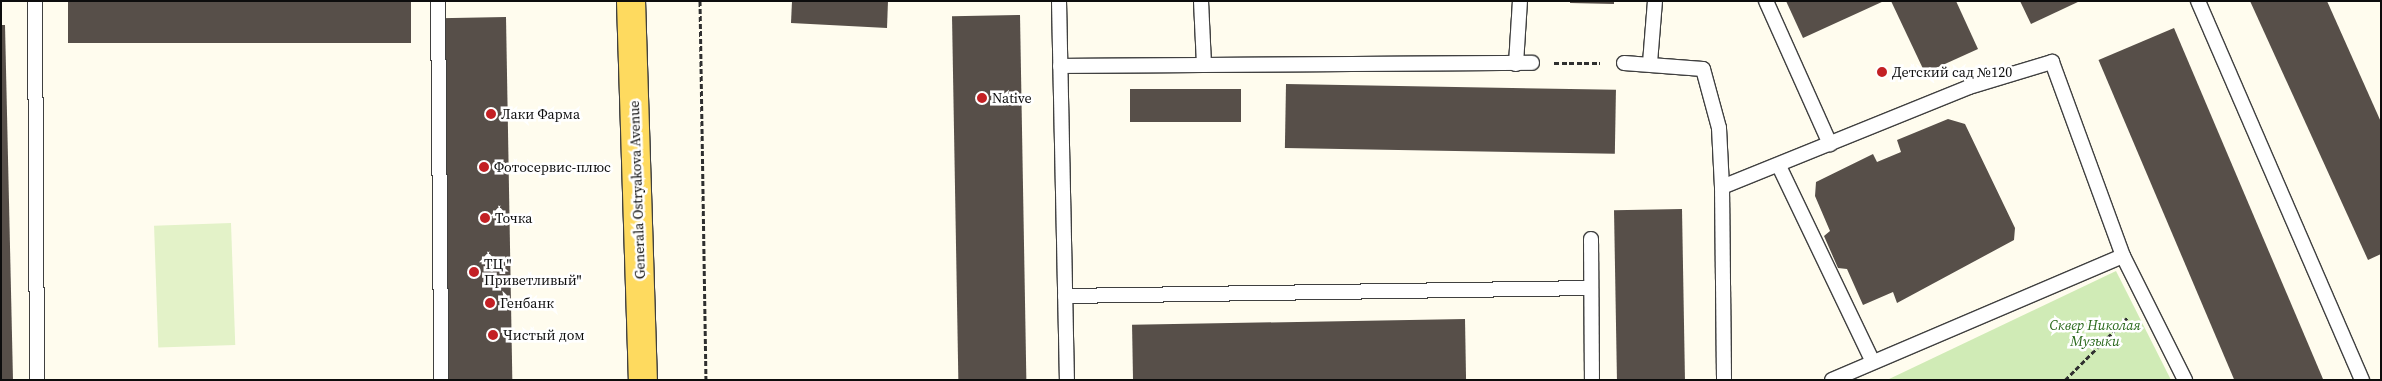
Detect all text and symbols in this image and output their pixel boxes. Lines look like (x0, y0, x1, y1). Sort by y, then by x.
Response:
place label: Детский сад №120 (1892, 64, 2012, 80)
marker: Детский сад №120 (1876, 66, 1888, 78)
place label: Native (992, 90, 1032, 106)
marker: Native (976, 92, 988, 104)
street label: Generala Ostryakova Avenue (625, 100, 649, 280)
place label: Лаки Фарма (501, 106, 580, 122)
marker: Лаки Фарма (485, 108, 497, 120)
place label: Фотосервис-плюс (494, 159, 611, 175)
marker: Фотосервис-плюс (478, 161, 490, 173)
place label: Точка (495, 210, 532, 226)
marker: Точка (479, 212, 491, 224)
place label: ТЦ " Приветливый" (484, 256, 581, 288)
marker: ТЦ " Приветливый" (468, 266, 480, 278)
place label: Генбанк (500, 295, 554, 311)
marker: Генбанк (484, 297, 496, 309)
park label: Сквер Николая Музыки (2049, 317, 2141, 350)
place label: Чистый дом (503, 327, 585, 343)
marker: Чистый дом (487, 329, 499, 341)

